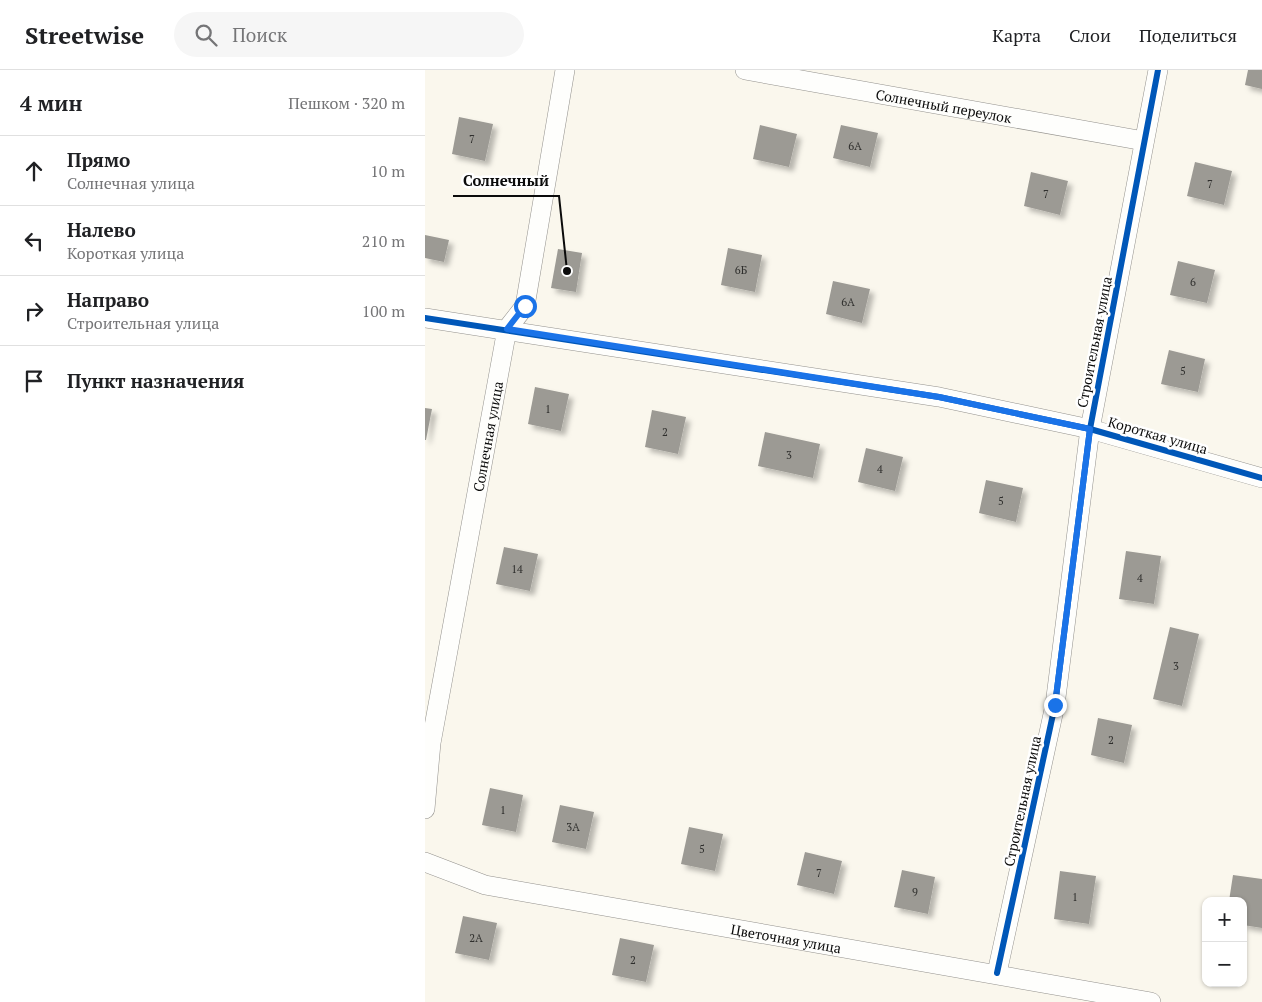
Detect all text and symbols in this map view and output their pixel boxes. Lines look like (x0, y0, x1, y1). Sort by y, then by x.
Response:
search box (174, 12, 524, 57)
text: Streetwise (25, 19, 144, 51)
icon: search (192, 21, 220, 49)
text: Поиск (232, 22, 287, 47)
text: Карта (992, 23, 1041, 47)
text: Слои (1069, 23, 1111, 47)
text: Поделиться (1139, 23, 1237, 47)
street label: Солнечный переулок (874, 84, 1014, 127)
text: 4 мин (20, 89, 82, 117)
text: Пешком · 320 m (288, 92, 405, 114)
house number: 7 (469, 132, 475, 146)
house number: 6А (848, 139, 862, 153)
text: Прямо (67, 147, 130, 172)
icon: ahead (20, 157, 48, 185)
text: 10 m (370, 160, 405, 182)
callout: Солнечный (453, 166, 559, 196)
text: Солнечный (463, 170, 549, 190)
text: Солнечная улица (67, 172, 195, 194)
house number: 7 (1207, 177, 1213, 191)
house number: 7 (1043, 187, 1049, 201)
text: Налево (67, 217, 136, 242)
icon: left (20, 227, 48, 255)
text: 210 m (362, 230, 405, 252)
text: Короткая улица (67, 242, 184, 264)
house number: 6Б (735, 263, 748, 277)
street label: Строительная улица (1072, 275, 1116, 409)
house number: 6 (1190, 275, 1196, 289)
text: Направо (67, 287, 149, 312)
route start (514, 295, 537, 318)
house number: 6А (841, 295, 855, 309)
icon: right (20, 297, 48, 325)
text: 100 m (362, 300, 405, 322)
text: Строительная улица (67, 312, 219, 334)
house number: 5 (1180, 364, 1186, 378)
icon: arrive (20, 367, 48, 395)
text: Пункт назначения (67, 368, 244, 393)
street label: Солнечная улица (468, 380, 507, 493)
house number: 1 (545, 402, 551, 416)
street label: Короткая улица (1106, 412, 1210, 458)
house number: 2 (662, 425, 668, 439)
house number: 3 (786, 448, 792, 462)
house number: 4 (877, 462, 883, 476)
house number: 5 (998, 494, 1004, 508)
house number: 14 (511, 562, 523, 576)
house number: 4 (1137, 571, 1143, 585)
house number: 3 (1173, 659, 1179, 673)
route end (1044, 694, 1067, 717)
house number: 2 (1108, 733, 1114, 747)
street label: Строительная улица (999, 734, 1045, 868)
house number: 1 (500, 803, 506, 817)
house number: 3А (566, 820, 580, 834)
house number: 5 (699, 842, 705, 856)
house number: 7 (816, 866, 822, 880)
house number: 9 (912, 885, 918, 899)
house number: 1 (1072, 890, 1078, 904)
map controls (1202, 897, 1247, 987)
button: + (1202, 897, 1247, 942)
street label: Цветочная улица (729, 919, 843, 957)
house number: 2А (469, 931, 483, 945)
button: − (1202, 942, 1247, 987)
house number: 2 (630, 953, 636, 967)

